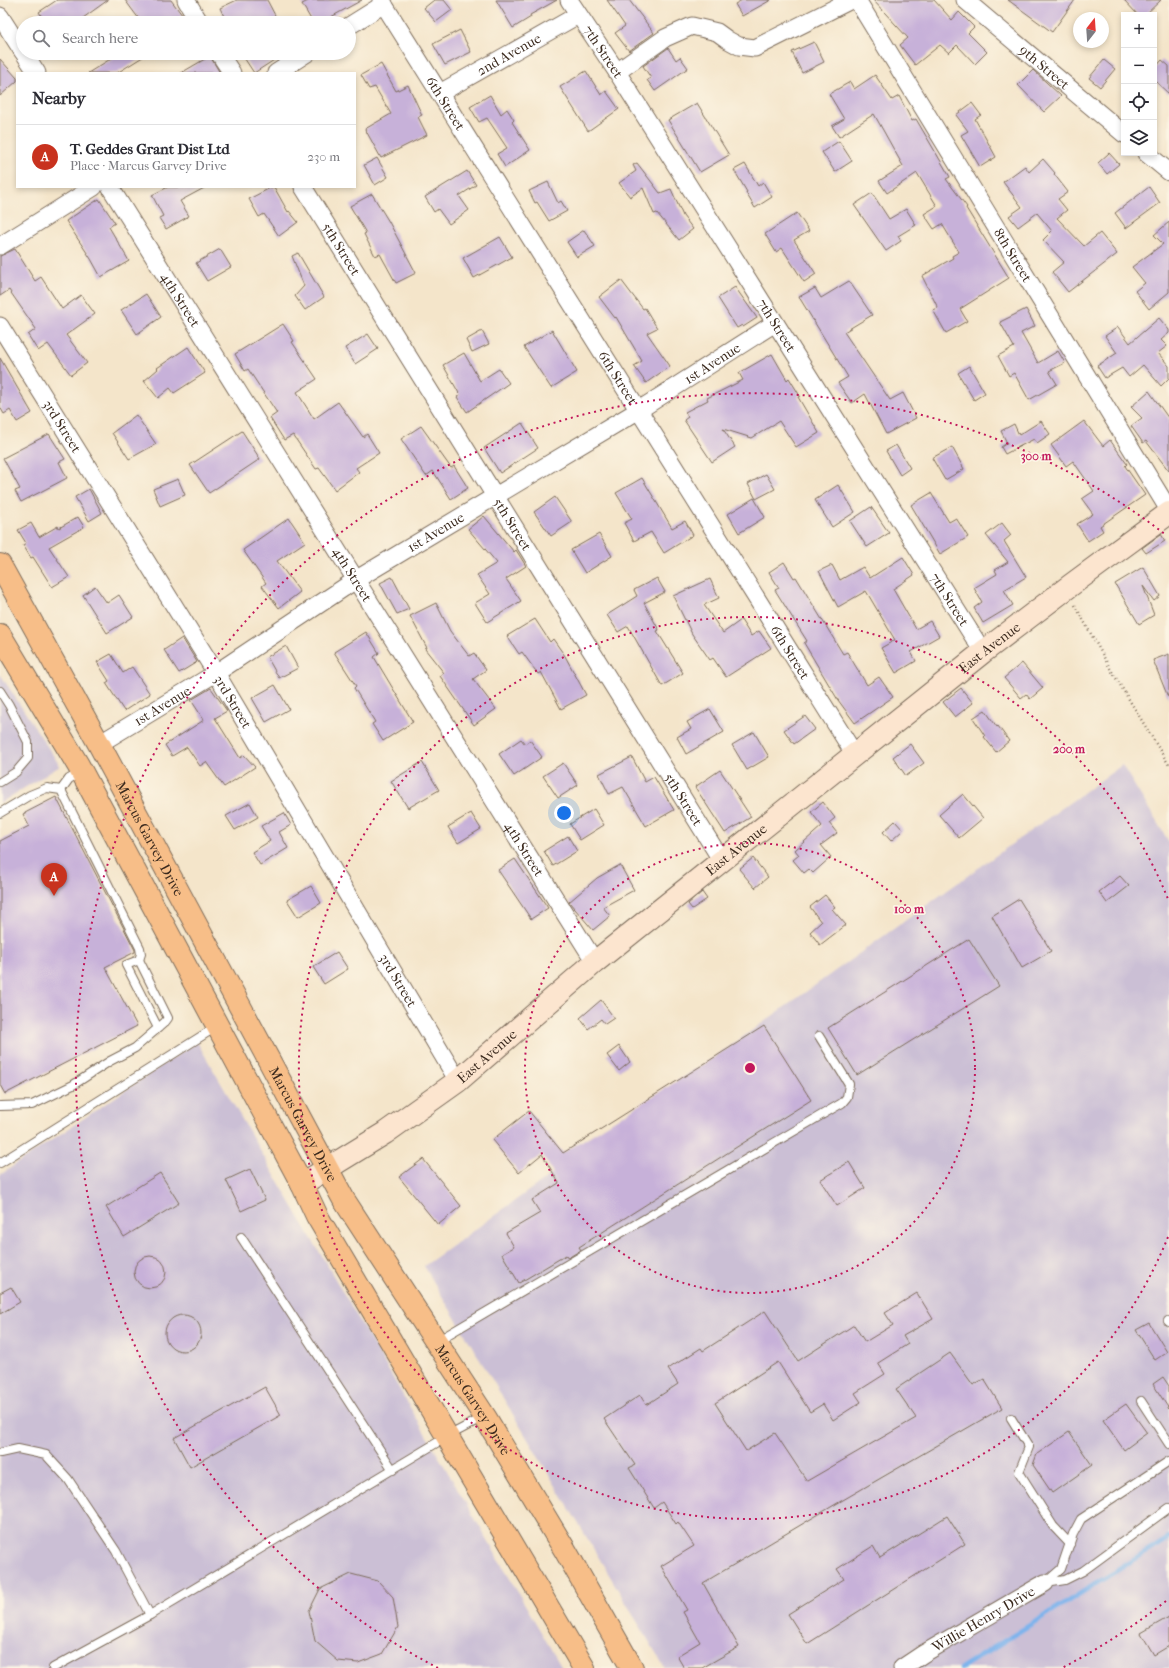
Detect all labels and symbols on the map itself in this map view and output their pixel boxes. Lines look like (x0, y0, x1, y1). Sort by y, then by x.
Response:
north arrow (1073, 12, 1109, 48)
street label: 7th Street (580, 22, 627, 81)
street label: 2nd Avenue (474, 29, 544, 79)
street label: 9th Street (1016, 41, 1073, 93)
street label: 6th Street (423, 73, 469, 133)
street label: 5th Street (319, 219, 364, 279)
street label: 8th Street (990, 225, 1036, 285)
street label: 4th Street (157, 269, 204, 330)
street label: 7th Street (754, 296, 800, 355)
street label: 1st Avenue (681, 339, 744, 387)
street label: 6th Street (595, 348, 641, 408)
street label: 3rd Street (40, 397, 85, 456)
text: 300 m (1021, 449, 1052, 464)
street label: 5th Street (490, 495, 535, 554)
street label: 1st Avenue (404, 508, 467, 555)
street label: 4th Street (329, 544, 376, 605)
street label: 7th Street (927, 570, 973, 629)
street label: East Avenue (955, 618, 1024, 677)
street label: 6th Street (767, 622, 814, 682)
street label: 3rd Street (211, 672, 255, 731)
street label: 1st Avenue (131, 682, 194, 729)
text: 200 m (1053, 742, 1086, 756)
street label: 5th Street (661, 770, 706, 829)
street label: Marcus Garvey Drive (112, 778, 188, 899)
your location (554, 803, 574, 823)
street label: 4th Street (501, 819, 548, 879)
street label: East Avenue (702, 820, 770, 879)
pin: A (41, 863, 67, 896)
text: 100 m (894, 902, 925, 916)
street label: 3rd Street (376, 950, 421, 1010)
street label: East Avenue (453, 1026, 520, 1087)
centre of rings (743, 1061, 757, 1075)
street label: Marcus Garvey Drive (265, 1064, 341, 1185)
street label: Marcus Garvey Drive (432, 1341, 515, 1458)
street label: Willie Henry Drive (928, 1582, 1038, 1656)

